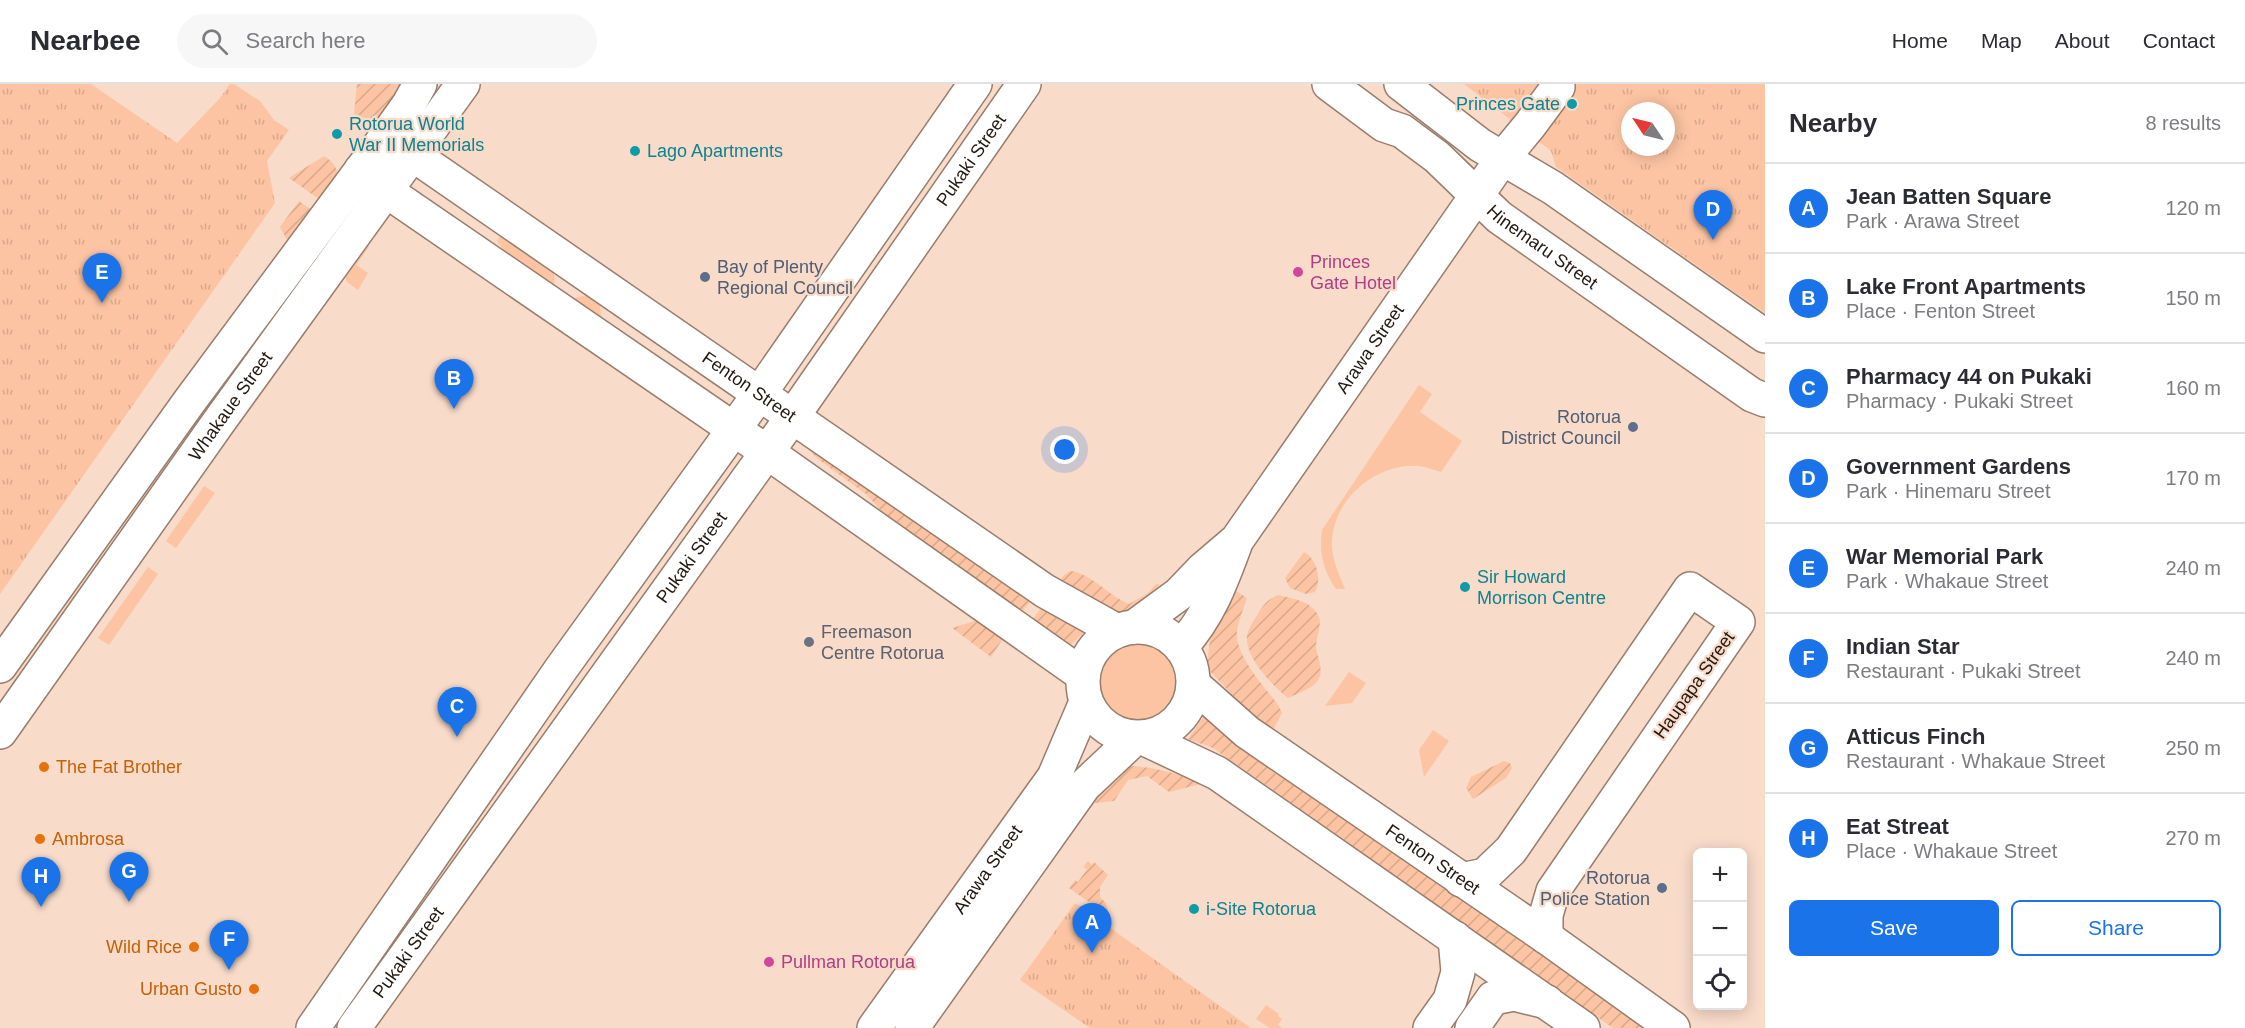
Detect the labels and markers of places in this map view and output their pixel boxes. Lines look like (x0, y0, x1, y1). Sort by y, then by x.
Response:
place label: Princes Gate (1456, 94, 1560, 114)
marker: Princes Gate (1565, 97, 1579, 111)
place label: Rotorua World War II Memorials (349, 114, 484, 155)
marker: Rotorua World War II Memorials (330, 127, 344, 141)
place label: Lago Apartments (647, 141, 783, 161)
marker: Lago Apartments (628, 144, 642, 158)
pin: D (1694, 190, 1732, 240)
place label: Princes Gate Hotel (1310, 252, 1396, 293)
pin: E (82, 254, 122, 303)
place label: Bay of Plenty Regional Council (717, 257, 853, 298)
marker: Princes Gate Hotel (1291, 265, 1305, 279)
marker: Bay of Plenty Regional Council (698, 270, 712, 284)
pin: B (434, 360, 474, 409)
place label: Rotorua District Council (1501, 407, 1622, 448)
marker: Rotorua District Council (1626, 420, 1640, 434)
place label: Sir Howard Morrison Centre (1477, 567, 1606, 608)
marker: Sir Howard Morrison Centre (1458, 580, 1472, 594)
place label: Freemason Centre Rotorua (821, 622, 945, 663)
marker: Freemason Centre Rotorua (802, 635, 816, 649)
pin: C (438, 688, 476, 737)
place label: The Fat Brother (56, 757, 182, 777)
marker: The Fat Brother (37, 760, 51, 774)
place label: Ambrosa (52, 829, 125, 849)
marker: Ambrosa (33, 832, 47, 846)
pin: G (110, 852, 148, 902)
pin: H (22, 858, 60, 907)
place label: Rotorua Police Station (1540, 868, 1651, 909)
marker: Rotorua Police Station (1655, 881, 1669, 895)
place label: i-Site Rotorua (1206, 899, 1317, 919)
marker: i-Site Rotorua (1187, 902, 1201, 916)
pin: A (1072, 904, 1112, 953)
pin: F (210, 920, 248, 970)
place label: Wild Rice (106, 937, 182, 957)
marker: Wild Rice (187, 940, 201, 954)
place label: Pullman Rotorua (781, 952, 916, 972)
marker: Pullman Rotorua (762, 955, 776, 969)
place label: Urban Gusto (140, 979, 242, 999)
marker: Urban Gusto (247, 982, 261, 996)

